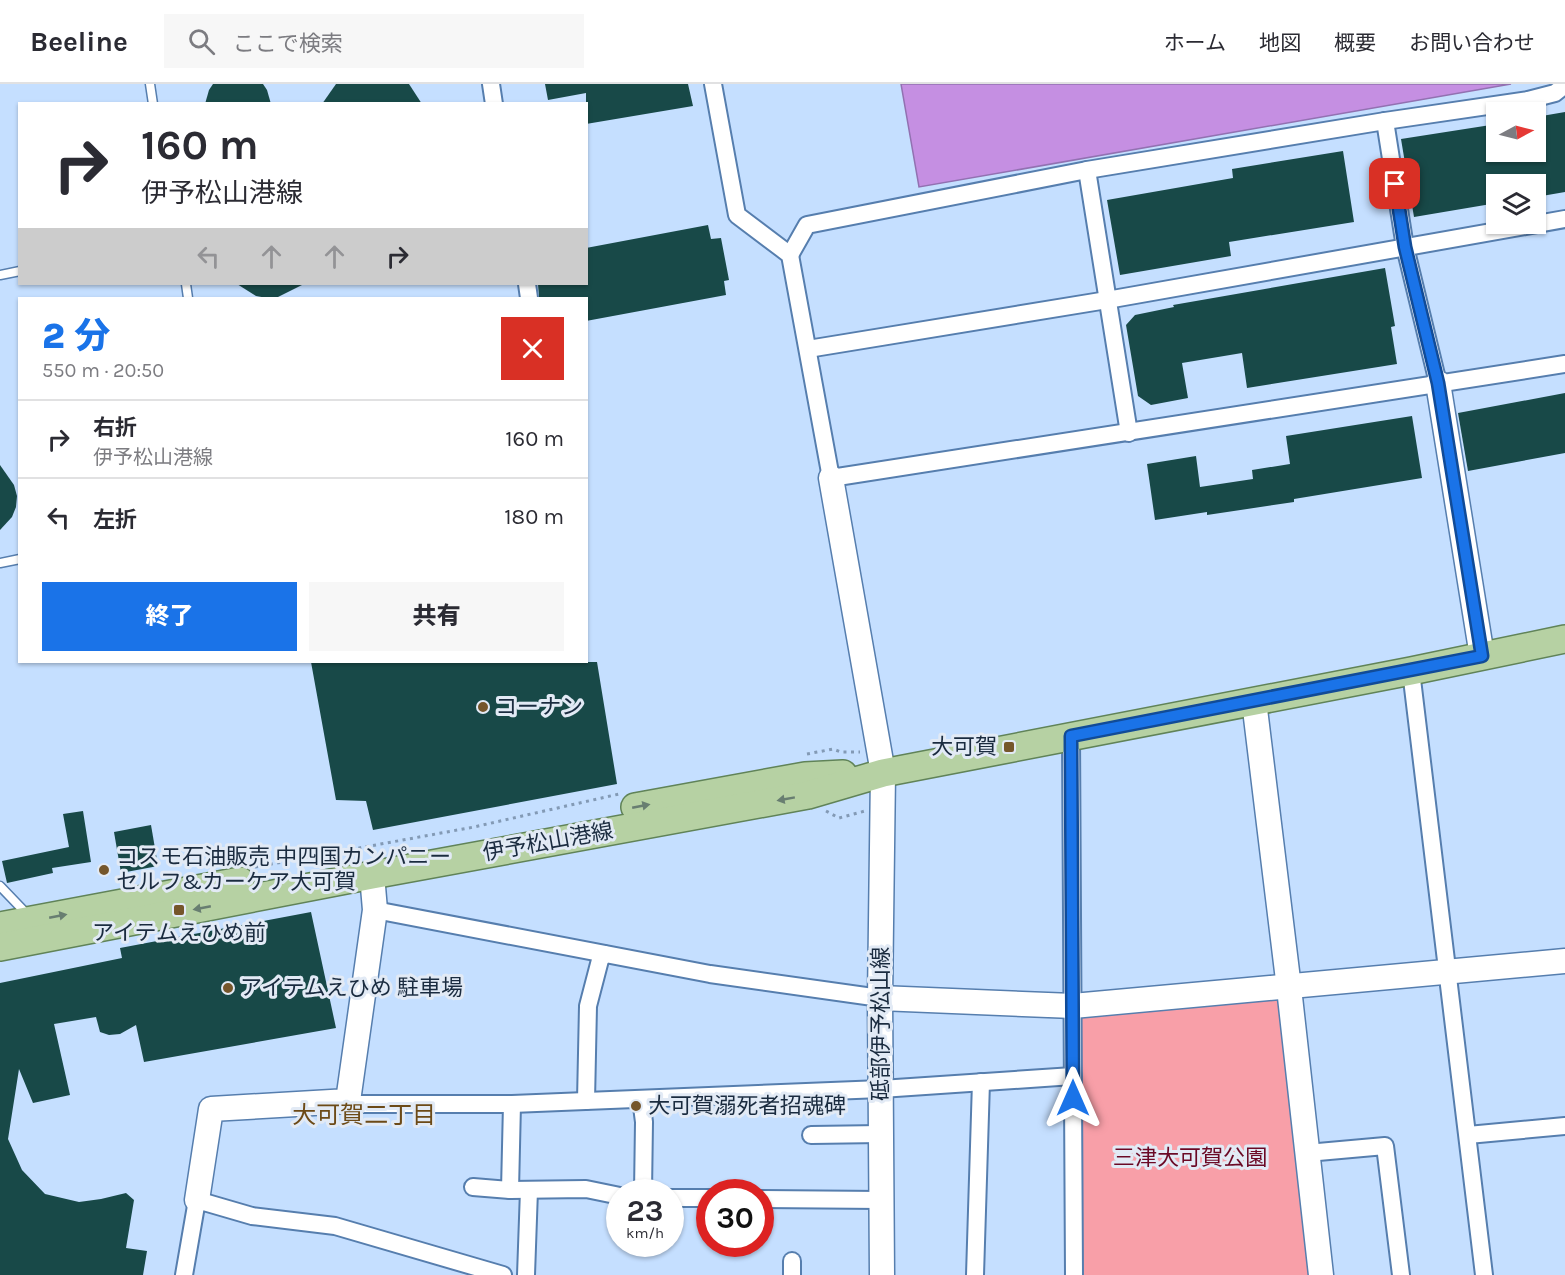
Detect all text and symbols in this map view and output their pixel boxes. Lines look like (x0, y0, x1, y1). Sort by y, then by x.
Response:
search box (164, 14, 584, 68)
text: Beeline (30, 25, 128, 58)
icon: search (185, 25, 218, 58)
text: ここで検索 (233, 31, 343, 57)
text: ホーム (1164, 31, 1226, 55)
text: 地図 (1259, 31, 1301, 55)
text: 概要 (1334, 31, 1376, 55)
text: お問い合わせ (1409, 31, 1535, 55)
north arrow (1486, 102, 1546, 162)
map controls (1486, 102, 1546, 234)
text: 160 m (141, 120, 259, 170)
icon: right (42, 126, 120, 204)
pin (1369, 158, 1420, 209)
icon: arrive (1378, 167, 1411, 200)
button: layers (1486, 174, 1546, 234)
text: 伊予松山港線 (141, 177, 303, 209)
icon: left (192, 240, 225, 273)
icon: ahead (255, 240, 288, 273)
icon: ahead (318, 240, 351, 273)
icon: right (381, 240, 414, 273)
text: 2 分 (42, 315, 110, 357)
button: close (501, 317, 564, 380)
text: 550 m · 20:50 (42, 359, 164, 382)
text: 右折 (93, 415, 137, 441)
icon: right (42, 423, 75, 456)
text: 160 m (505, 426, 564, 452)
text: 伊予松山港線 (93, 446, 213, 469)
icon: left (42, 501, 75, 534)
text: 180 m (504, 504, 564, 530)
text: 左折 (93, 507, 137, 533)
button: 終了 (42, 582, 297, 651)
button: 共有 (309, 582, 564, 651)
place label: コーナン (495, 694, 583, 720)
marker: コーナン (476, 700, 490, 714)
place label: 大可賀 (931, 734, 997, 760)
marker: 大可賀 (1002, 740, 1016, 754)
one-way arrow (776, 795, 795, 804)
one-way arrow (632, 801, 651, 810)
street label: 伊予松山港線 (481, 818, 615, 866)
place label: コスモ石油販売 中四国カンパニー セルフ&カーケア大可賀 (116, 844, 451, 895)
marker: コスモ石油販売 中四国カンパニー セルフ&カーケア大可賀 (97, 863, 111, 877)
marker: アイテムえひめ前 (172, 903, 186, 917)
one-way arrow (192, 904, 211, 913)
one-way arrow (48, 911, 67, 920)
place label: アイテムえひめ前 (92, 920, 266, 946)
street label: 砥部伊予松山線 (868, 947, 894, 1101)
place label: アイテムえひめ 駐車場 (240, 975, 463, 1001)
marker: アイテムえひめ 駐車場 (221, 981, 235, 995)
position arrow (1041, 1066, 1105, 1130)
place label: 大可賀溺死者招魂碑 (648, 1093, 846, 1119)
marker: 大可賀溺死者招魂碑 (629, 1099, 643, 1113)
district label: 大可賀二丁目 (292, 1101, 436, 1129)
park label: 三津大可賀公園 (1113, 1145, 1267, 1171)
speed limit sign: 30 (696, 1179, 774, 1257)
text: 23 (627, 1193, 663, 1229)
text: km/h (626, 1224, 664, 1242)

